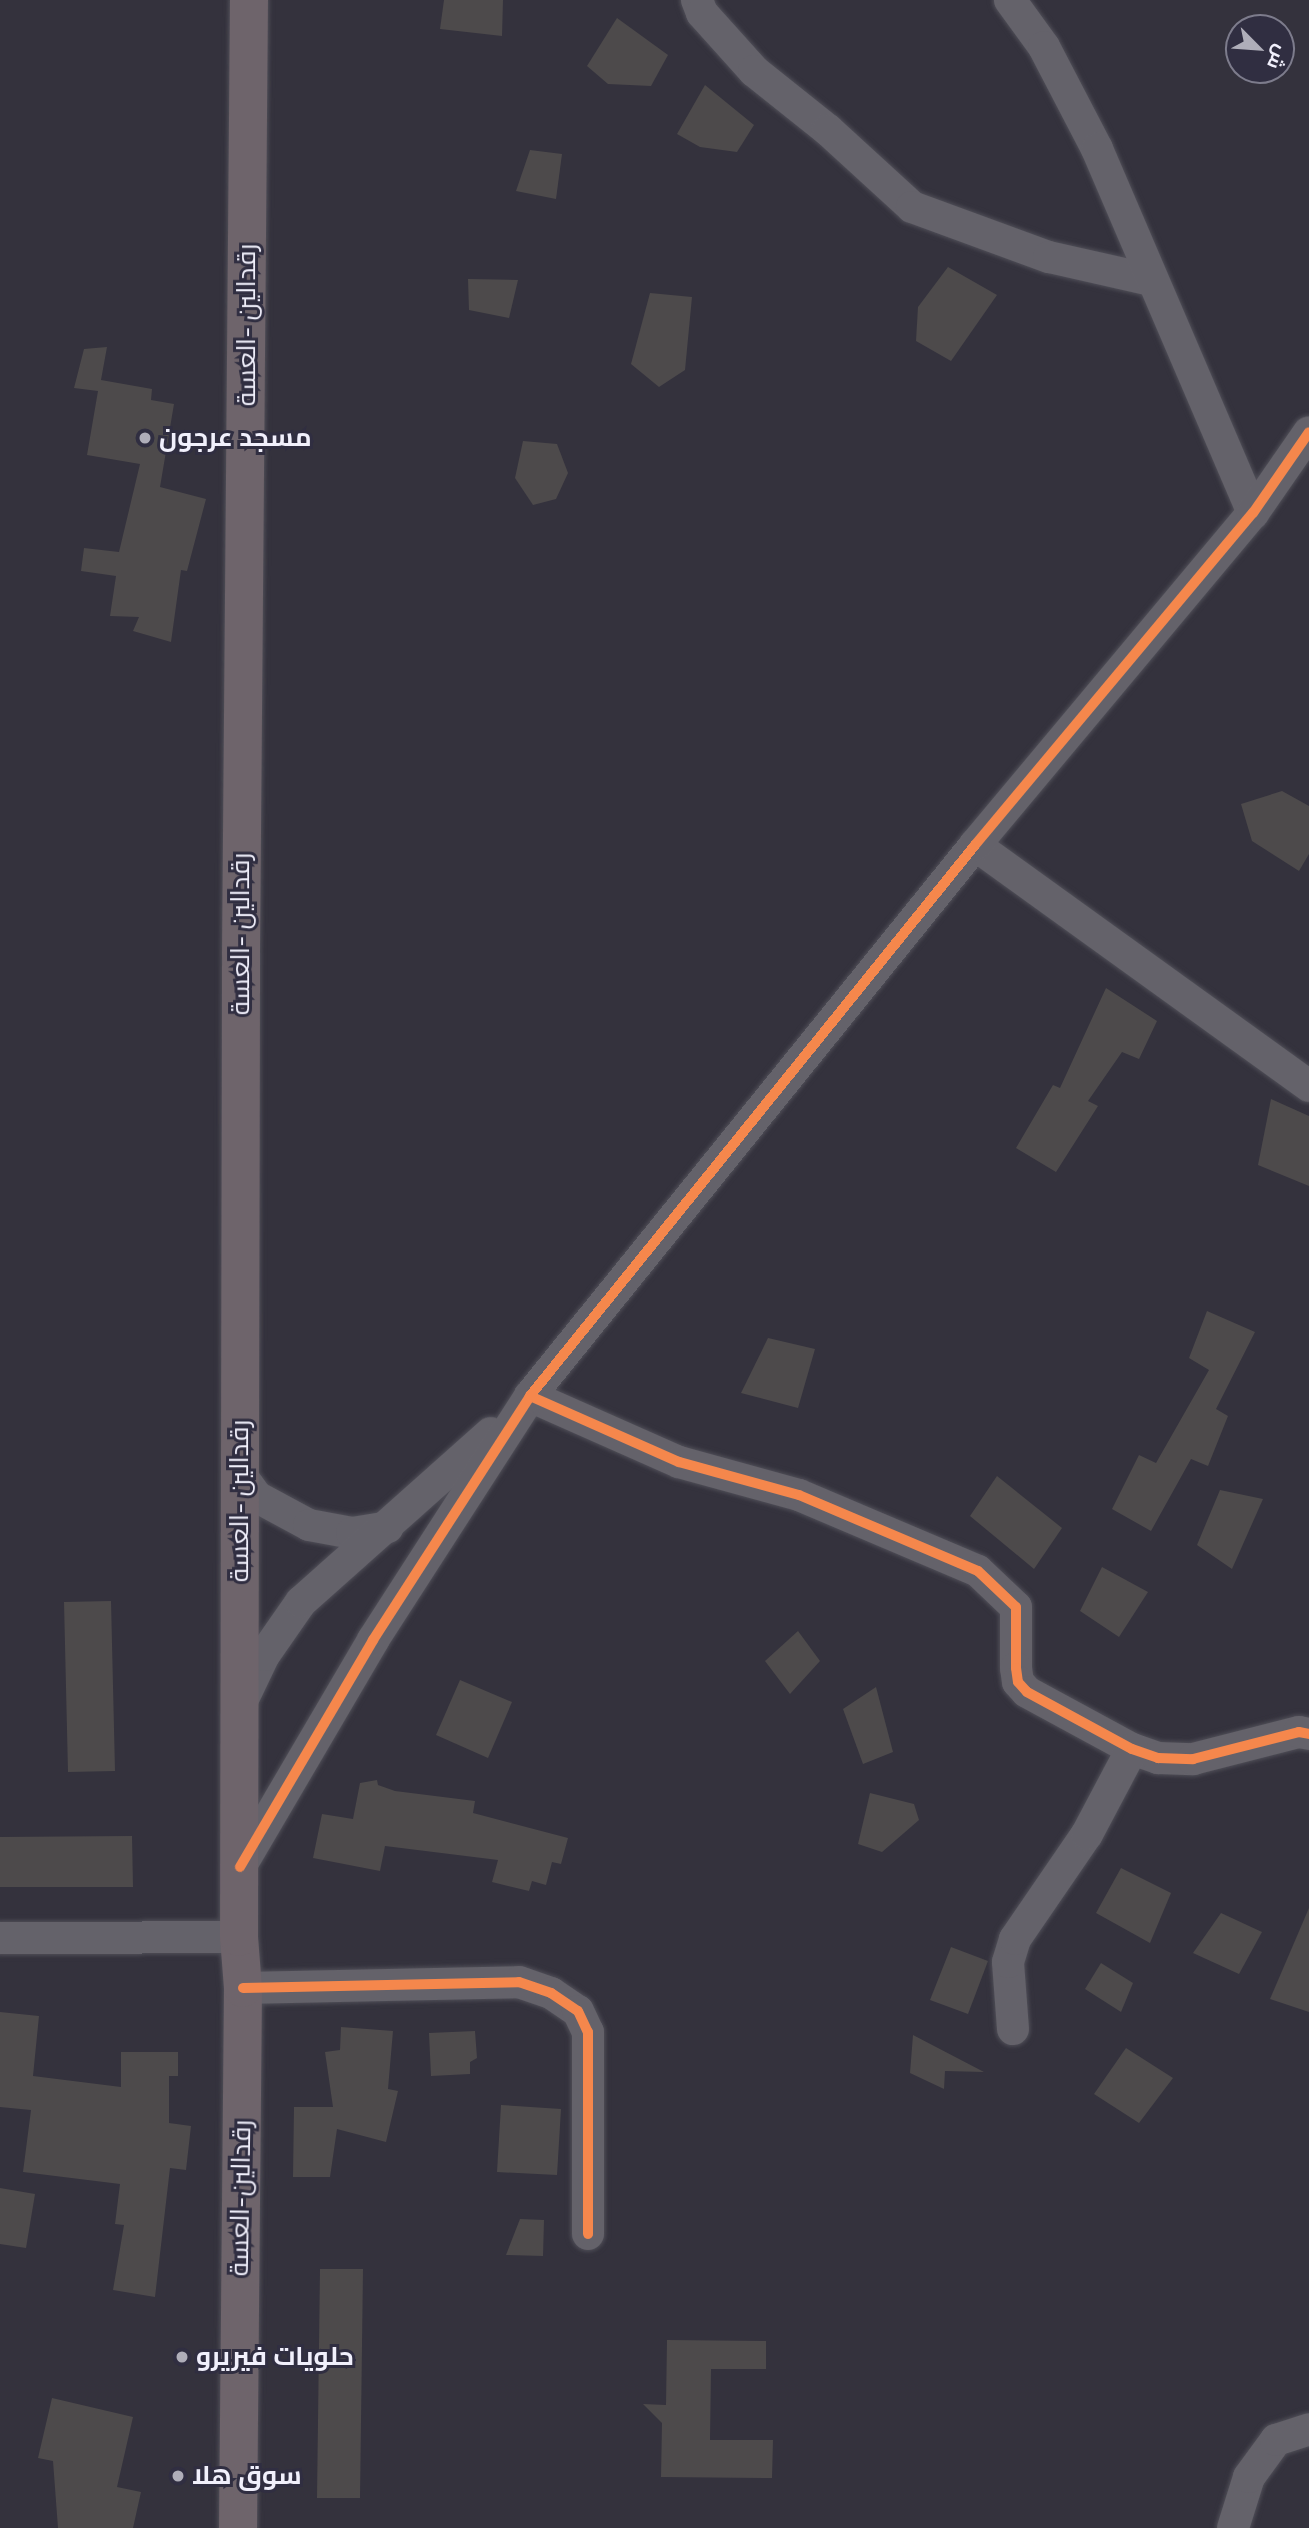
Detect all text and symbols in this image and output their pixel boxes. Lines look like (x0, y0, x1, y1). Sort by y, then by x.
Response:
north arrow (1225, 14, 1295, 84)
text: ش (1261, 41, 1294, 74)
street label: رقدالين -العسة (231, 243, 263, 407)
place label: مسجد عرجون (159, 422, 312, 454)
marker: مسجد عرجون (137, 430, 153, 446)
street label: رقدالين -العسة (225, 852, 257, 1016)
street label: رقدالين -العسة (224, 1419, 256, 1583)
street label: رقدالين-العسة (224, 2120, 258, 2276)
place label: حلويات فيريرو (196, 2341, 354, 2373)
marker: حلويات فيريرو (174, 2349, 190, 2365)
place label: سوق هلا (192, 2460, 302, 2492)
marker: سوق هلا (170, 2468, 186, 2484)

